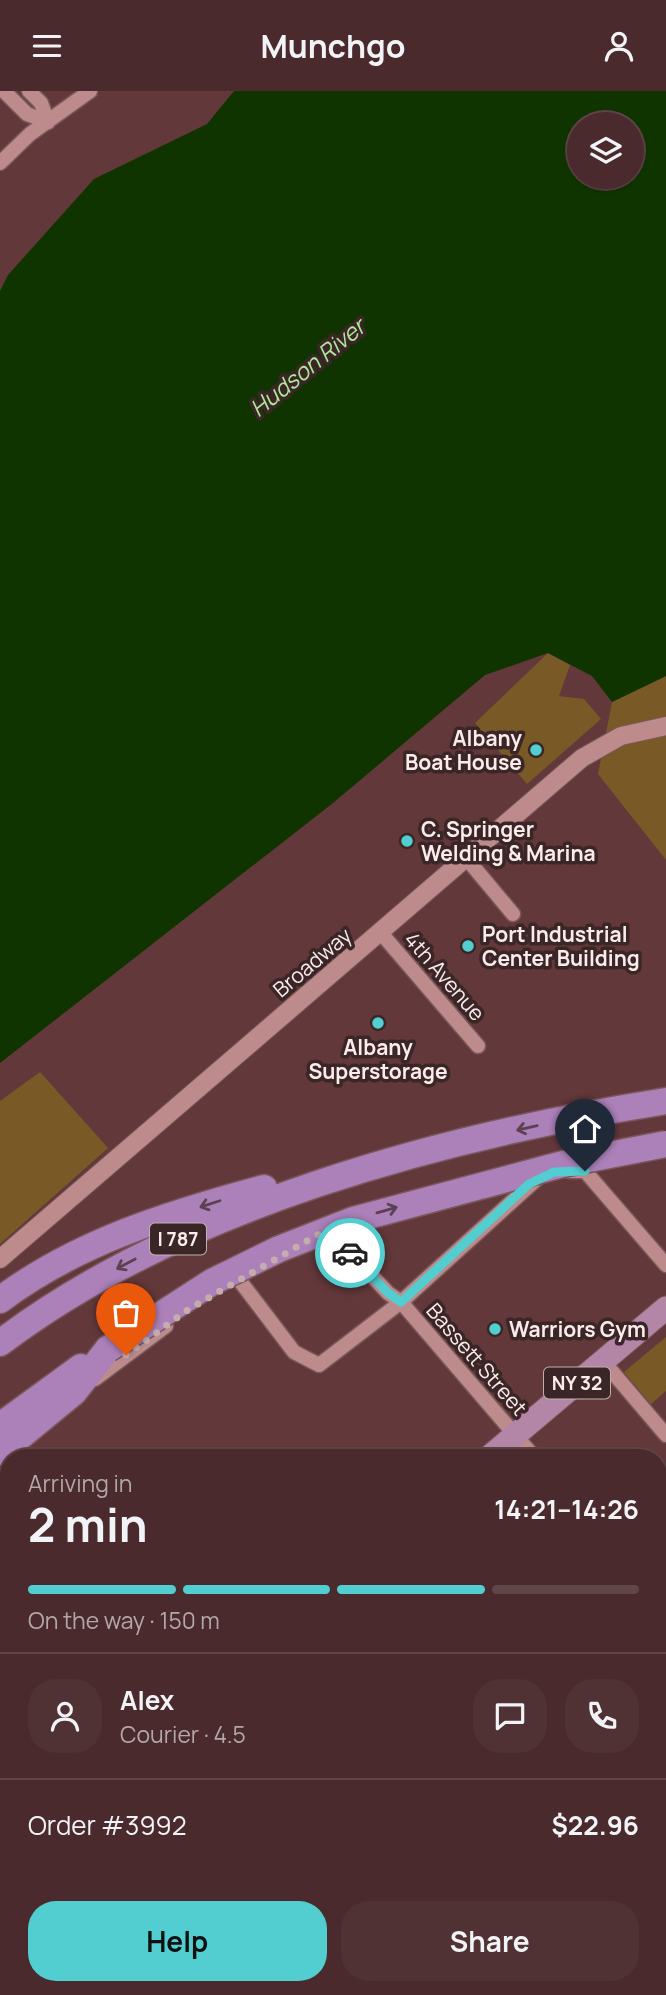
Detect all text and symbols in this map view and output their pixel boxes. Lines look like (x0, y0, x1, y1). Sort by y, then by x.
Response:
text: Munchgo (260, 24, 406, 68)
icon: menu (28, 27, 66, 65)
icon: person (600, 27, 638, 65)
map controls (567, 112, 644, 189)
button: layers (567, 112, 644, 189)
water label: Hudson River (243, 309, 373, 423)
place label: Albany Boat House (405, 724, 522, 776)
marker: Albany Boat House (528, 742, 544, 758)
place label: C. Springer Welding & Marina (421, 815, 596, 867)
marker: C. Springer Welding & Marina (399, 833, 415, 849)
place label: Port Industrial Center Building (482, 920, 640, 972)
street label: Broadway (267, 921, 357, 1003)
street label: 4th Avenue (399, 926, 491, 1026)
marker: Port Industrial Center Building (460, 938, 476, 954)
marker: Albany Superstorage (370, 1015, 386, 1031)
place label: Albany Superstorage (308, 1033, 448, 1085)
pin (555, 1099, 615, 1171)
icon: home (566, 1110, 604, 1148)
one-way arrow (516, 1122, 539, 1135)
one-way arrow (199, 1198, 221, 1211)
one-way arrow (375, 1203, 397, 1216)
courier (315, 1218, 385, 1288)
road number: I 787 (150, 1223, 206, 1255)
icon: car (331, 1234, 369, 1272)
one-way arrow (116, 1258, 137, 1271)
pin (96, 1283, 156, 1355)
icon: bag (107, 1294, 145, 1332)
street label: Bassett Street (420, 1297, 534, 1421)
place label: Warriors Gym (509, 1315, 646, 1343)
marker: Warriors Gym (487, 1321, 503, 1337)
road number: NY 32 (544, 1367, 610, 1399)
text: Arriving in (28, 1467, 133, 1499)
text: 14:21–14:26 (494, 1491, 639, 1527)
text: 2 min (28, 1493, 148, 1556)
text: On the way · 150 m (28, 1604, 220, 1636)
button: person (28, 1679, 102, 1753)
button: chat (473, 1679, 547, 1753)
button: phone (565, 1679, 639, 1753)
text: Alex (120, 1682, 174, 1718)
text: Courier · 4.5 (120, 1718, 246, 1750)
text: Order #3992 (28, 1807, 187, 1843)
text: $22.96 (551, 1807, 639, 1843)
button: Help (28, 1901, 327, 1981)
button: Share (341, 1901, 639, 1981)

